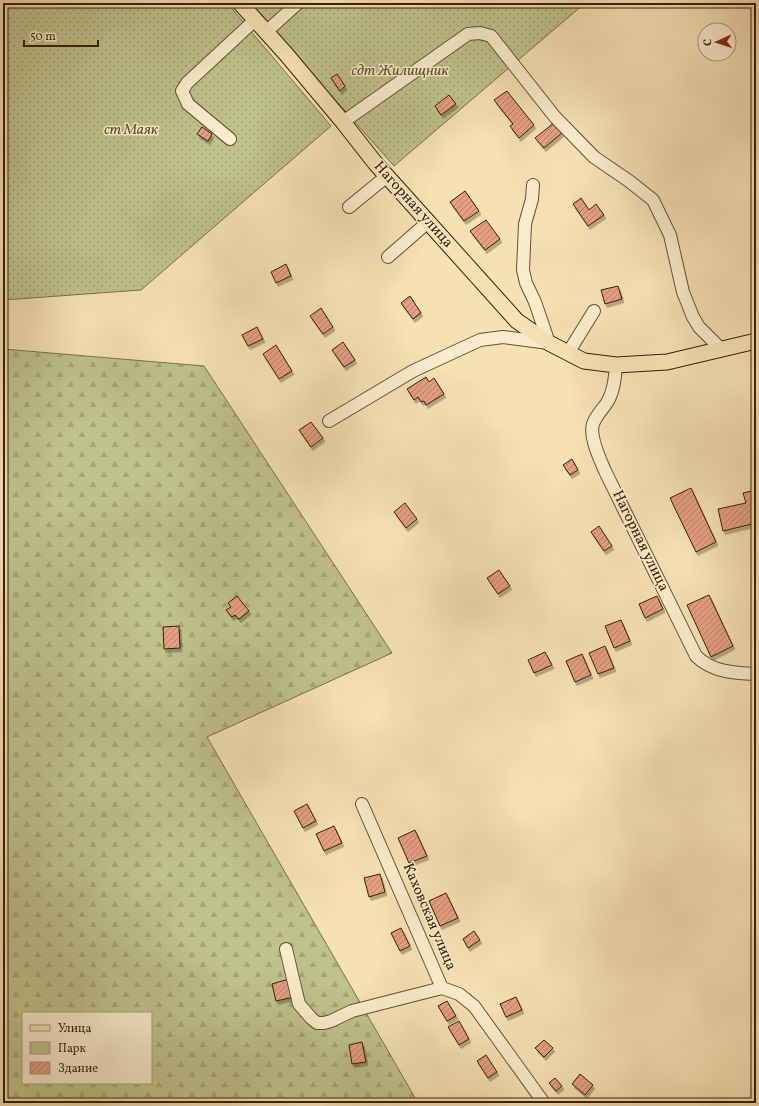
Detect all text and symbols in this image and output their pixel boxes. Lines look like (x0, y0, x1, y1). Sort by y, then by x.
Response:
scale bar (24, 22, 98, 48)
north arrow (697, 22, 737, 62)
text: 50 m (30, 29, 56, 45)
text: С (701, 39, 716, 46)
park label: сдт Жилищник (352, 61, 449, 82)
park label: ст Маяк (104, 120, 159, 141)
street label: Нагорная улица (368, 157, 458, 253)
street label: Нагорная улица (606, 487, 674, 595)
street label: Каховская улица (397, 860, 461, 974)
legend (22, 1012, 152, 1084)
text: Улица (58, 1021, 91, 1037)
text: Парк (58, 1041, 86, 1057)
text: Здание (58, 1061, 98, 1077)

